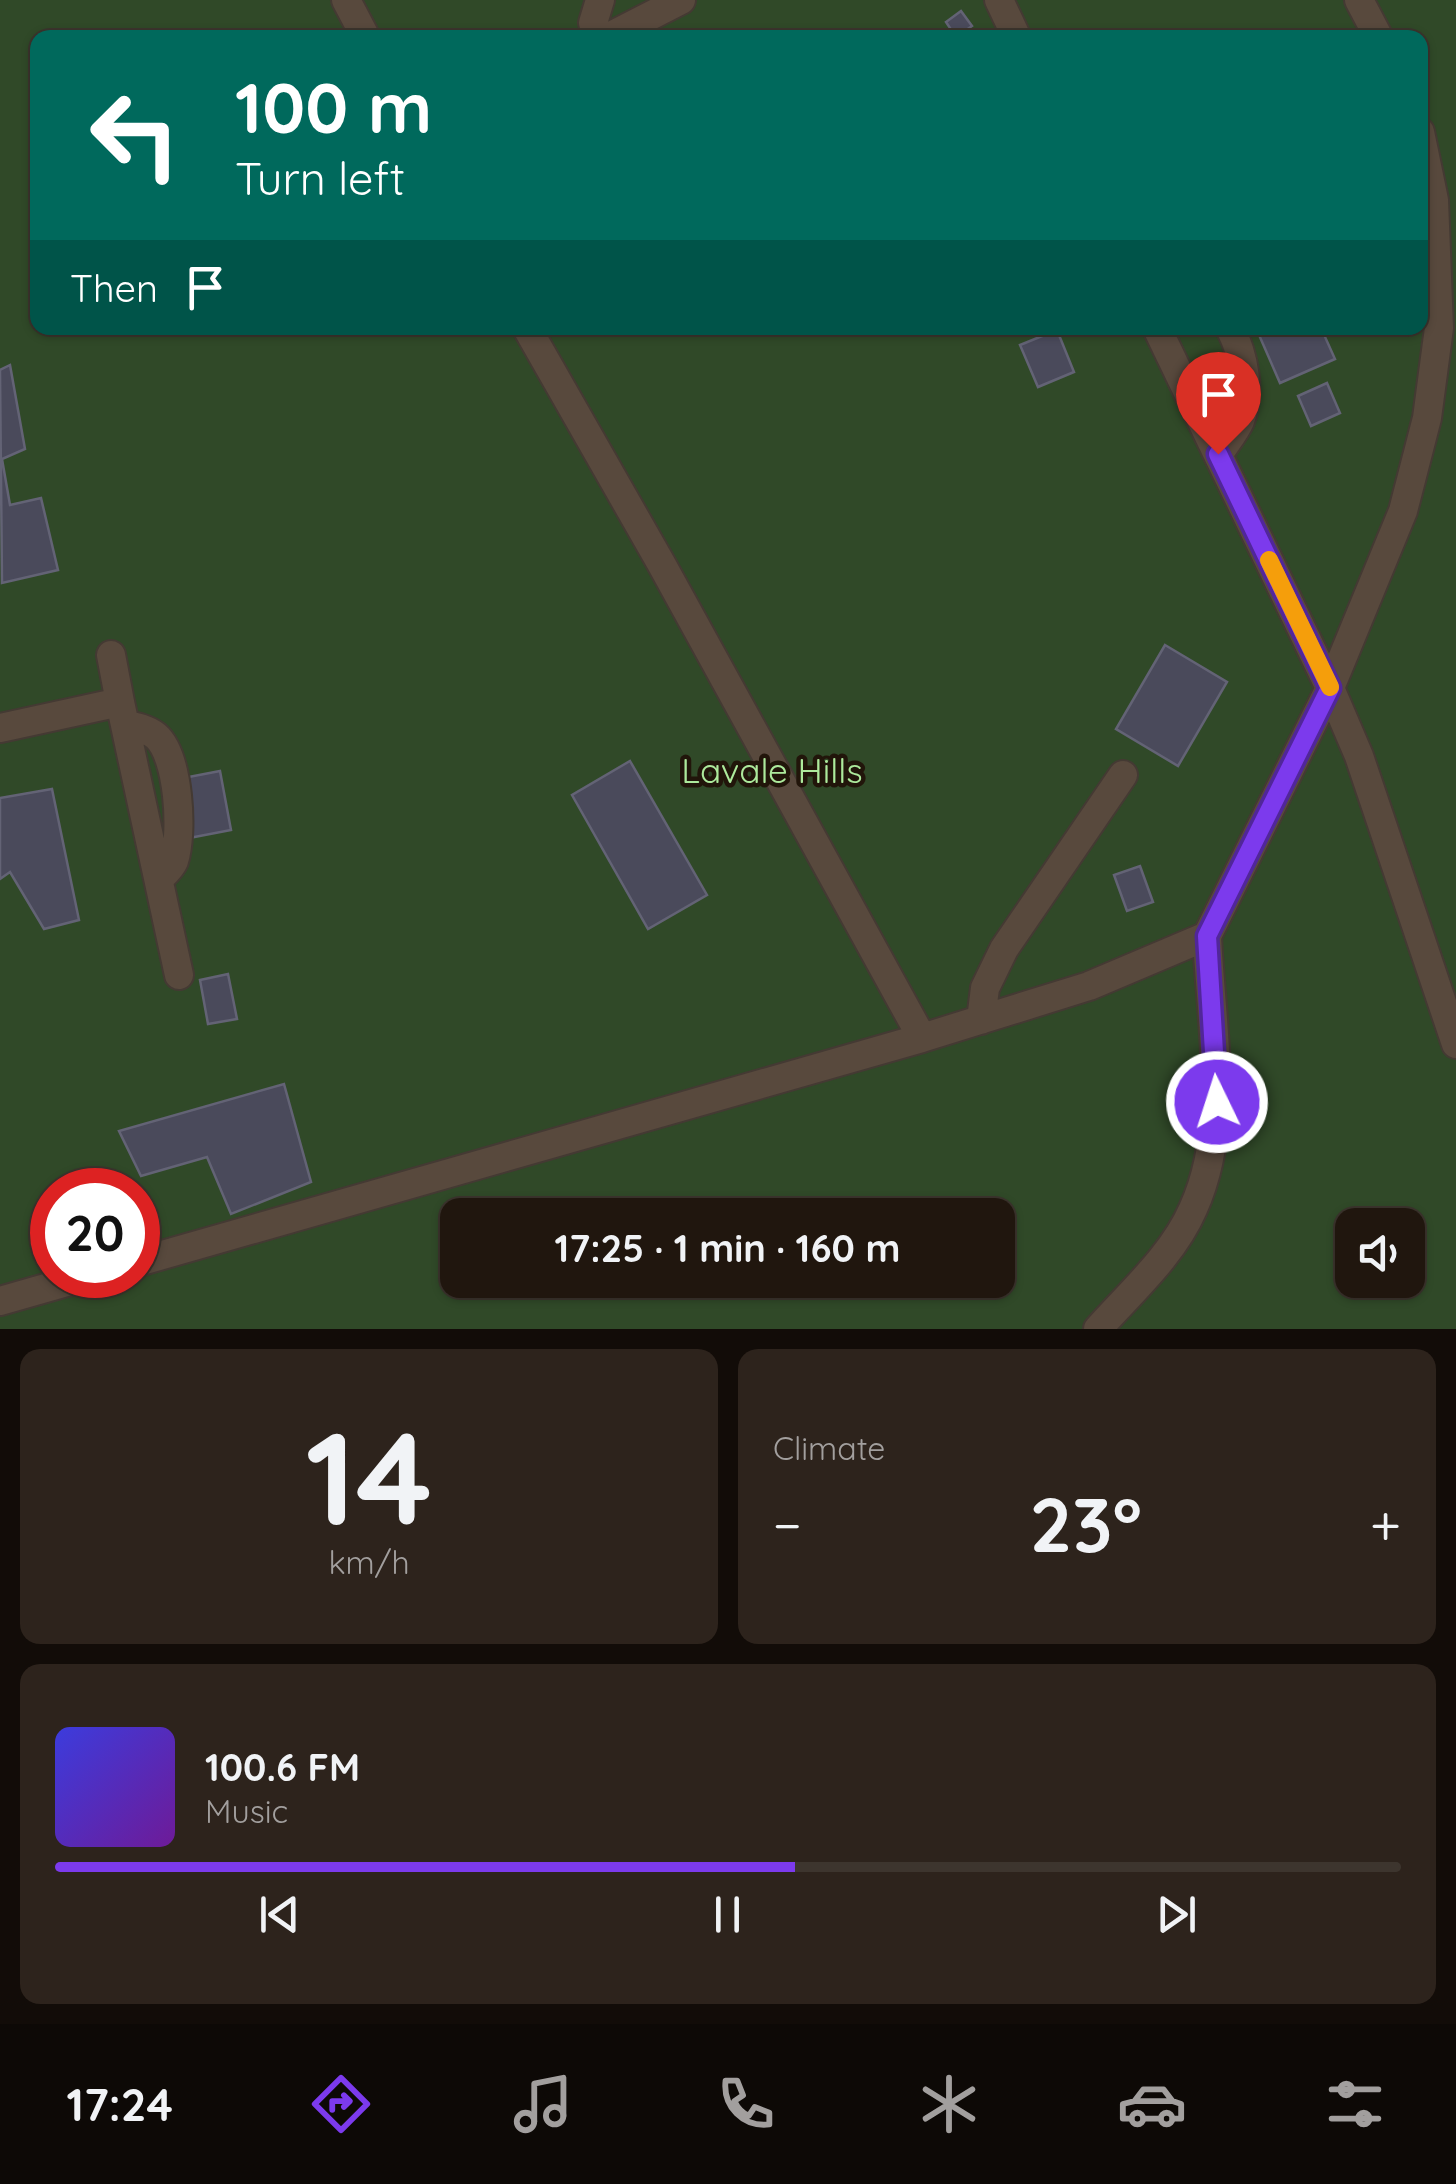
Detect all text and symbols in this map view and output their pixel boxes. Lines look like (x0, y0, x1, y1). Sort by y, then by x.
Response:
text: 100 m (235, 63, 432, 151)
icon: left (70, 70, 200, 200)
text: Turn left (235, 150, 405, 206)
icon: arrive (178, 260, 233, 315)
text: Then (70, 264, 158, 312)
pin (1176, 352, 1261, 455)
icon: arrive (1191, 367, 1246, 422)
park label: Lavale Hills (681, 748, 863, 792)
position arrow (1165, 1050, 1269, 1154)
speed limit sign: 20 (30, 1168, 160, 1298)
map controls (1335, 1208, 1425, 1298)
button: sound (1335, 1208, 1425, 1298)
text: 17:25 · 1 min · 160 m (555, 1224, 900, 1272)
text: 14 (305, 1395, 433, 1558)
text: Climate (773, 1428, 885, 1468)
text: 23° (1030, 1477, 1142, 1571)
text: − (773, 1490, 802, 1559)
text: + (1370, 1490, 1401, 1559)
text: km/h (328, 1542, 410, 1582)
text: 100.6 FM (205, 1743, 360, 1791)
text: Music (205, 1791, 288, 1831)
icon: previous (252, 1887, 307, 1942)
icon: pause (700, 1887, 755, 1942)
icon: next (1149, 1887, 1204, 1942)
icon: directions (306, 2069, 376, 2139)
icon: music (508, 2069, 578, 2139)
icon: phone (711, 2069, 781, 2139)
icon: climate (914, 2069, 984, 2139)
icon: car (1117, 2069, 1187, 2139)
icon: filters (1320, 2069, 1390, 2139)
text: 17:24 (66, 2076, 173, 2132)

